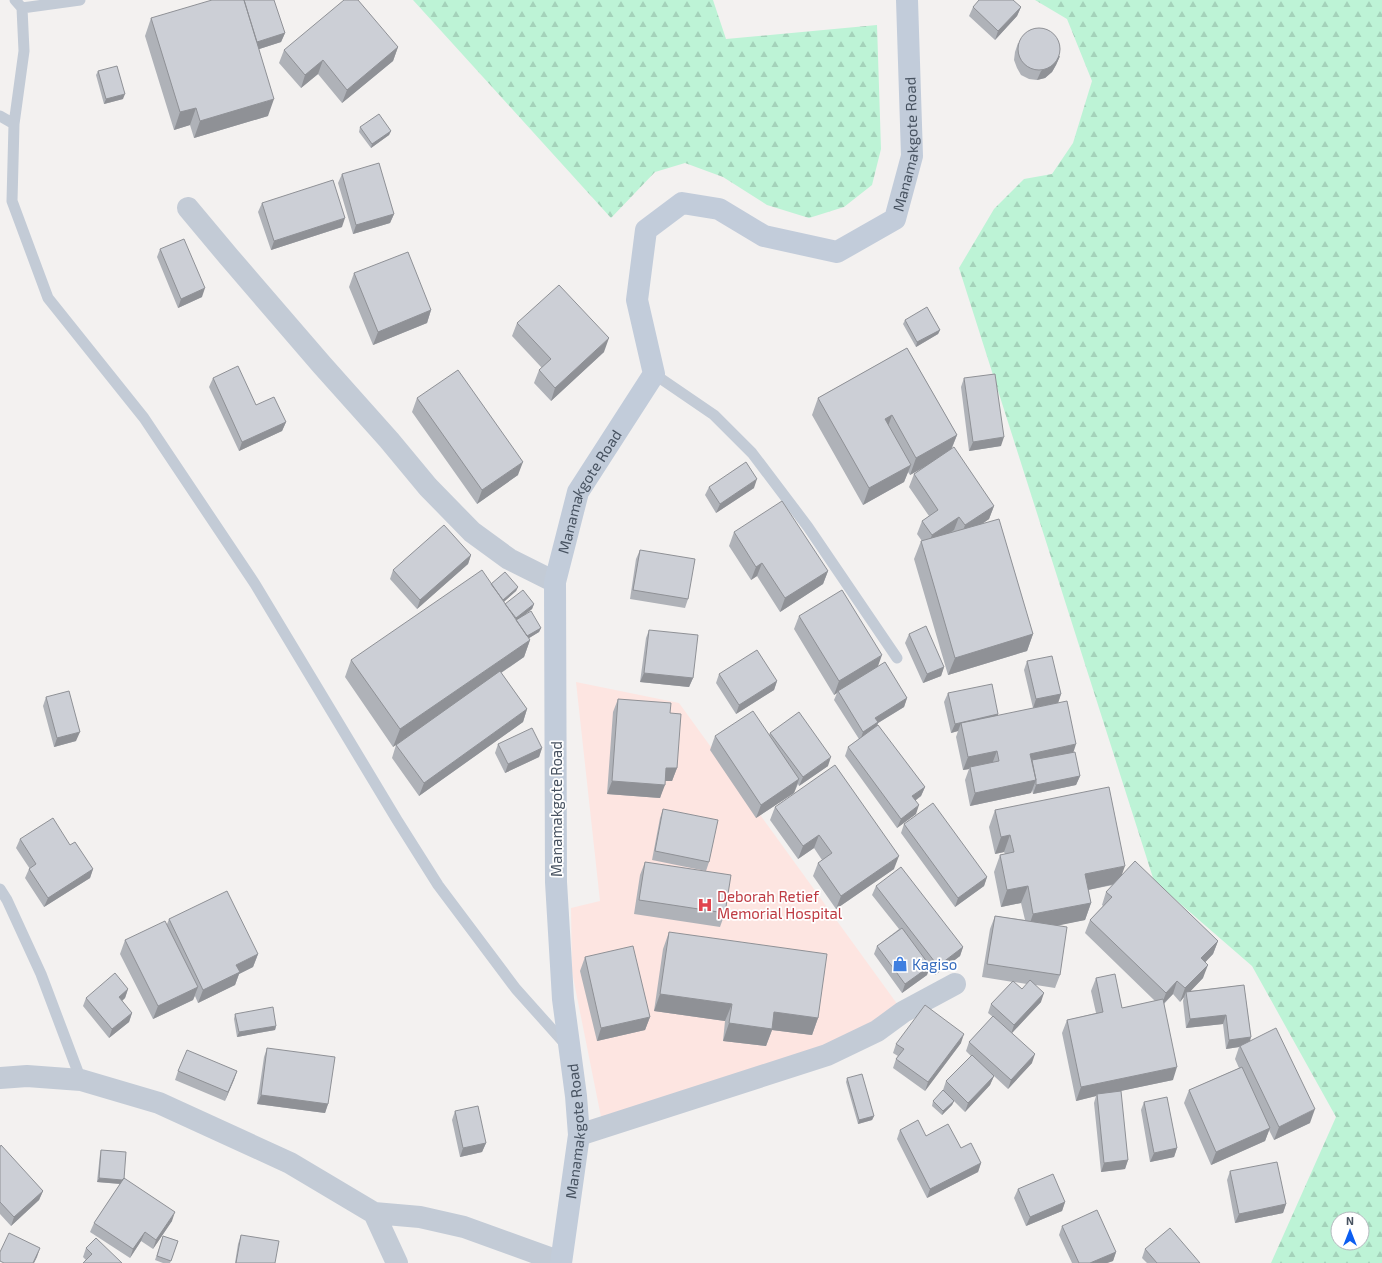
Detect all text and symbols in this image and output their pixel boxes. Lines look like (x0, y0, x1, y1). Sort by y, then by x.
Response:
street label: Manamakgote Road (888, 77, 921, 213)
street label: Manamakgote Road (554, 426, 625, 556)
street label: Manamakgote Road (547, 741, 565, 877)
place label: Deborah Retief Memorial Hospital (717, 887, 843, 922)
hospital icon: Deborah Retief Memorial Hospital (696, 896, 714, 914)
shop icon: Kagiso (891, 955, 909, 973)
place label: Kagiso (912, 955, 957, 973)
street label: Manamakgote Road (561, 1062, 588, 1200)
north arrow (1330, 1211, 1370, 1251)
text: N (1346, 1214, 1354, 1227)

